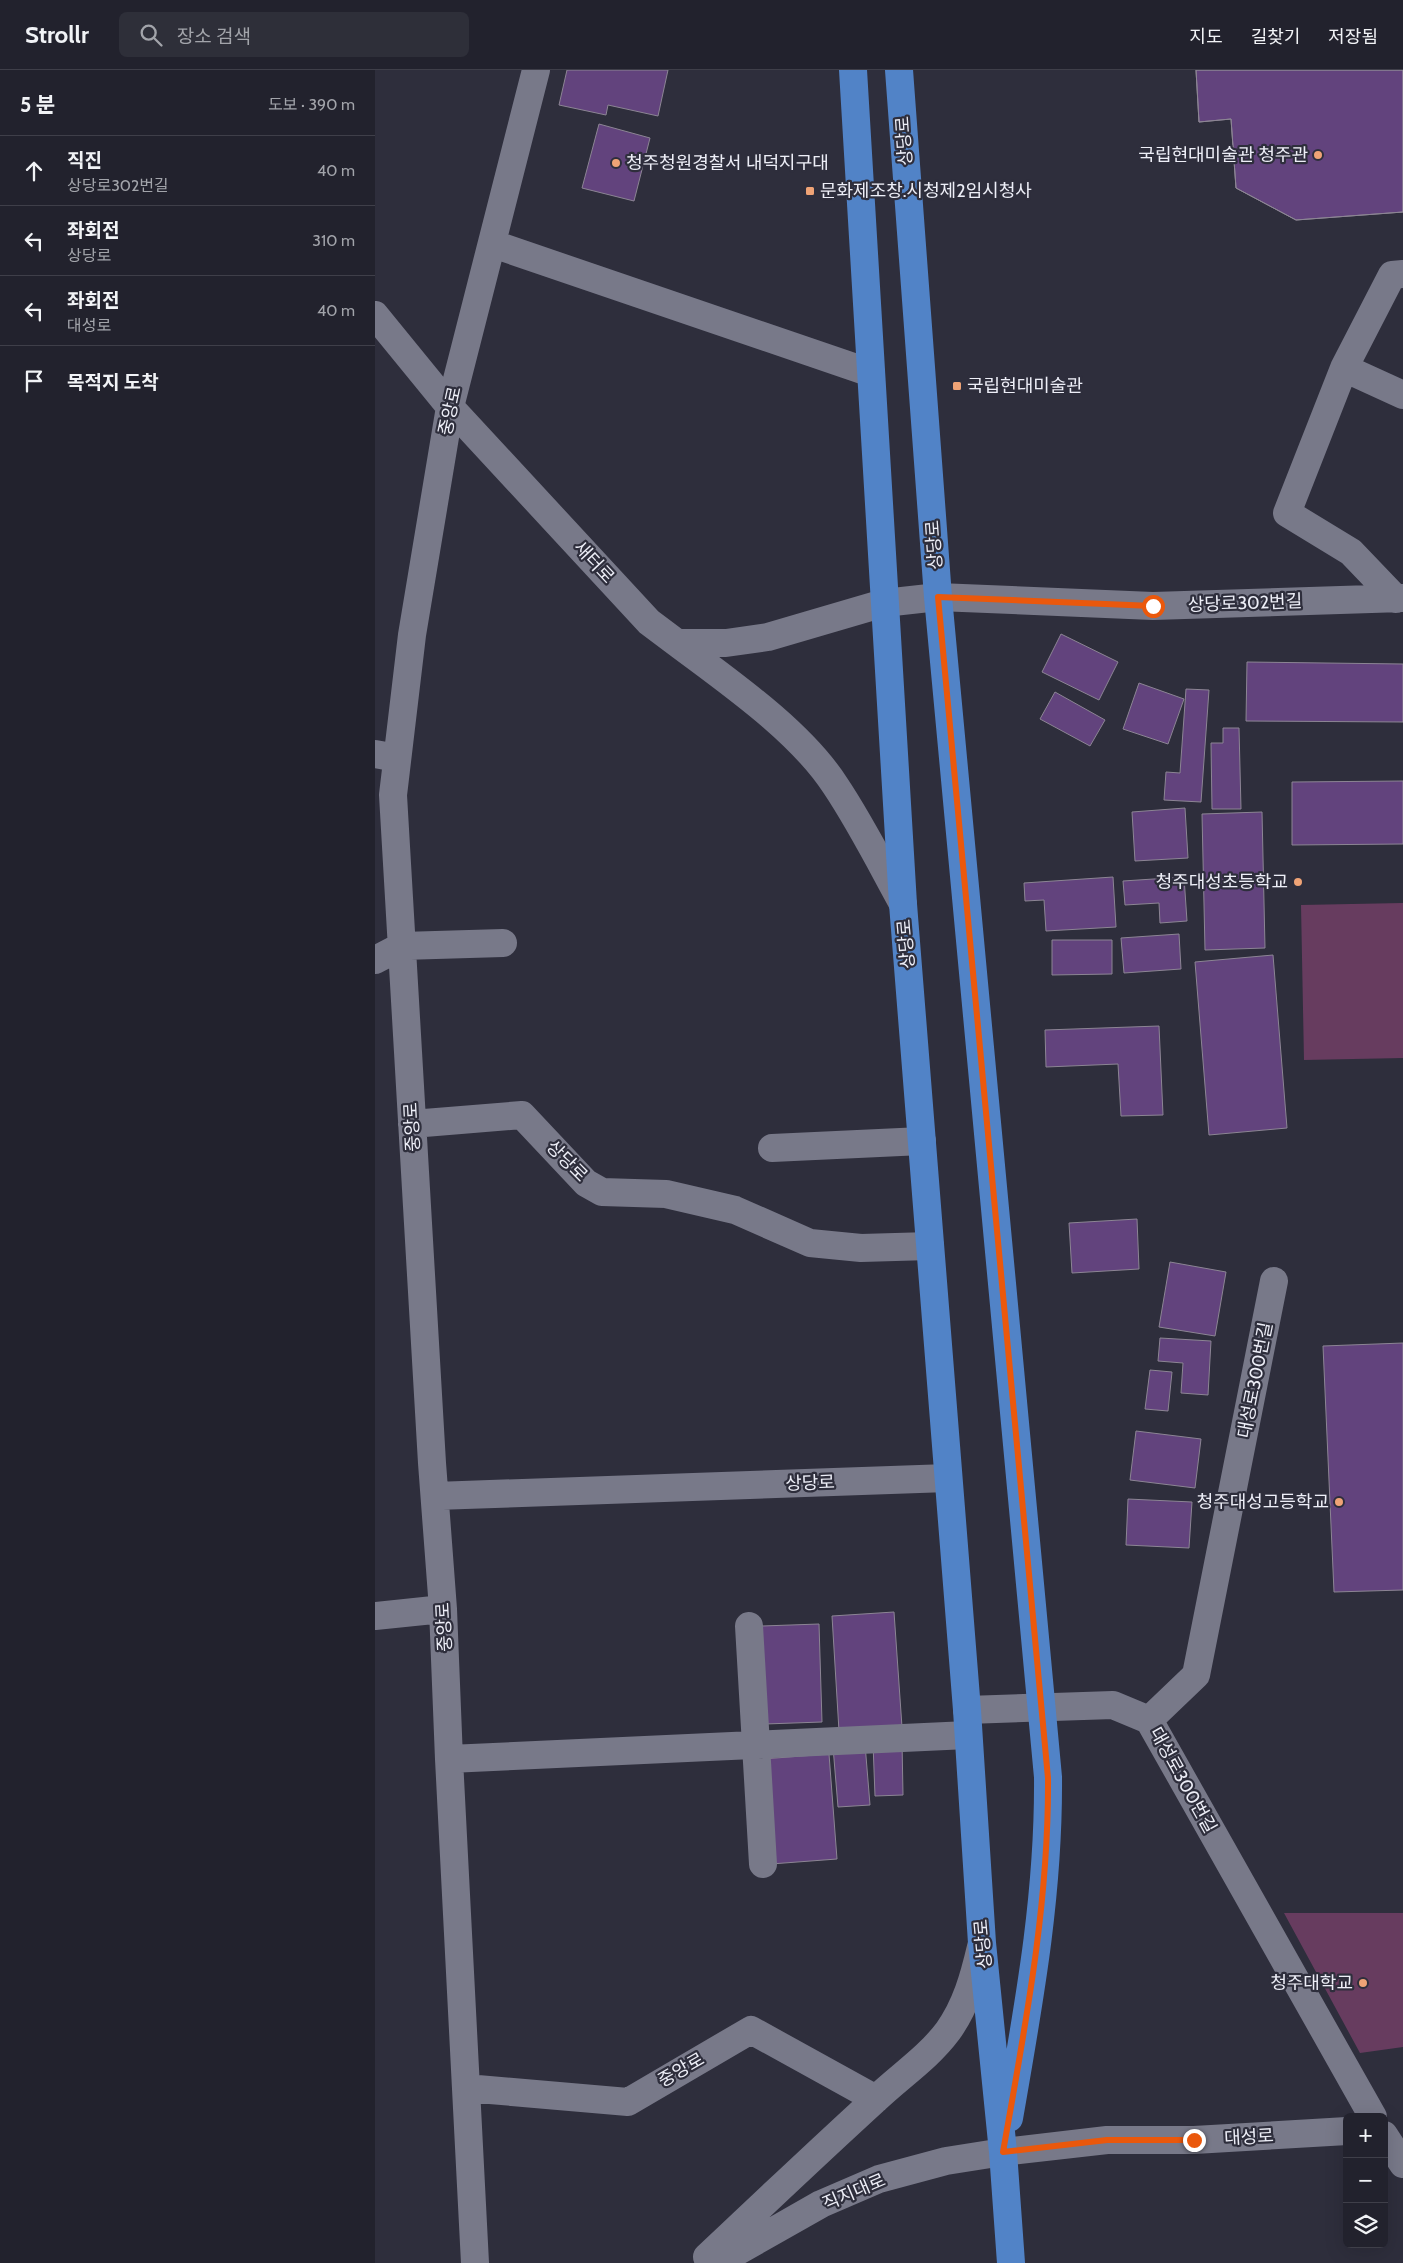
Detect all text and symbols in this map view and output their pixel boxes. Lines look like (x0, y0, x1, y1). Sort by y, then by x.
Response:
search box (119, 12, 469, 57)
text: Strollr (25, 20, 89, 49)
icon: search (137, 21, 165, 49)
text: 장소 검색 (177, 25, 251, 48)
text: 지도 (1190, 26, 1223, 48)
text: 길찾기 (1251, 26, 1300, 48)
text: 저장됨 (1328, 26, 1378, 48)
text: 5 분 (20, 92, 55, 117)
text: 도보 · 390 m (268, 95, 355, 114)
street label: 상당로 (891, 115, 917, 167)
place label: 국립현대미술관 청주관 (1138, 144, 1308, 166)
text: 직진 (67, 149, 102, 172)
marker: 국립현대미술관 청주관 (1312, 149, 1324, 161)
place label: 청주청원경찰서 내덕지구대 (626, 152, 829, 174)
icon: ahead (20, 157, 48, 185)
marker: 청주청원경찰서 내덕지구대 (610, 157, 622, 169)
text: 40 m (317, 161, 355, 180)
text: 상당로302번길 (67, 176, 169, 195)
place label: 문화제조창.시청제2임시청사 (820, 180, 1032, 202)
marker: 문화제조창.시청제2임시청사 (804, 185, 816, 197)
text: 좌회전 (67, 219, 119, 242)
icon: left (20, 227, 48, 255)
text: 310 m (312, 231, 355, 250)
text: 상당로 (67, 246, 111, 265)
text: 좌회전 (67, 289, 119, 312)
icon: left (20, 297, 48, 325)
text: 40 m (317, 301, 355, 320)
text: 대성로 (67, 316, 111, 335)
icon: arrive (20, 367, 48, 395)
text: 목적지 도착 (67, 371, 159, 394)
place label: 국립현대미술관 (967, 375, 1083, 397)
marker: 국립현대미술관 (951, 380, 963, 392)
street label: 중앙로 (434, 384, 466, 438)
street label: 상당로 (921, 519, 947, 571)
street label: 새터로 (569, 536, 619, 588)
street label: 상당로302번길 (1187, 590, 1303, 616)
route start (1142, 595, 1165, 618)
place label: 청주대성초등학교 (1156, 871, 1288, 893)
marker: 청주대성초등학교 (1292, 876, 1304, 888)
street label: 상당로 (893, 918, 919, 970)
street label: 중앙로 (400, 1102, 424, 1152)
street label: 상당로 (542, 1136, 592, 1186)
street label: 대성로300번길 (1233, 1320, 1277, 1440)
street label: 상당로 (785, 1471, 835, 1495)
place label: 청주대성고등학교 (1197, 1491, 1329, 1513)
marker: 청주대성고등학교 (1333, 1496, 1345, 1508)
street label: 중앙로 (432, 1602, 456, 1652)
street label: 대성로300번길 (1145, 1723, 1221, 1837)
street label: 상당로 (970, 1918, 996, 1970)
place label: 청주대학교 (1270, 1972, 1353, 1994)
marker: 청주대학교 (1357, 1977, 1369, 1989)
street label: 중앙로 (654, 2048, 708, 2092)
map controls (1343, 2113, 1388, 2248)
button: + (1343, 2113, 1388, 2158)
street label: 대성로 (1224, 2125, 1274, 2149)
route end (1183, 2129, 1206, 2152)
button: − (1343, 2158, 1388, 2203)
street label: 직지대로 (819, 2169, 889, 2215)
button: layers (1343, 2203, 1388, 2248)

